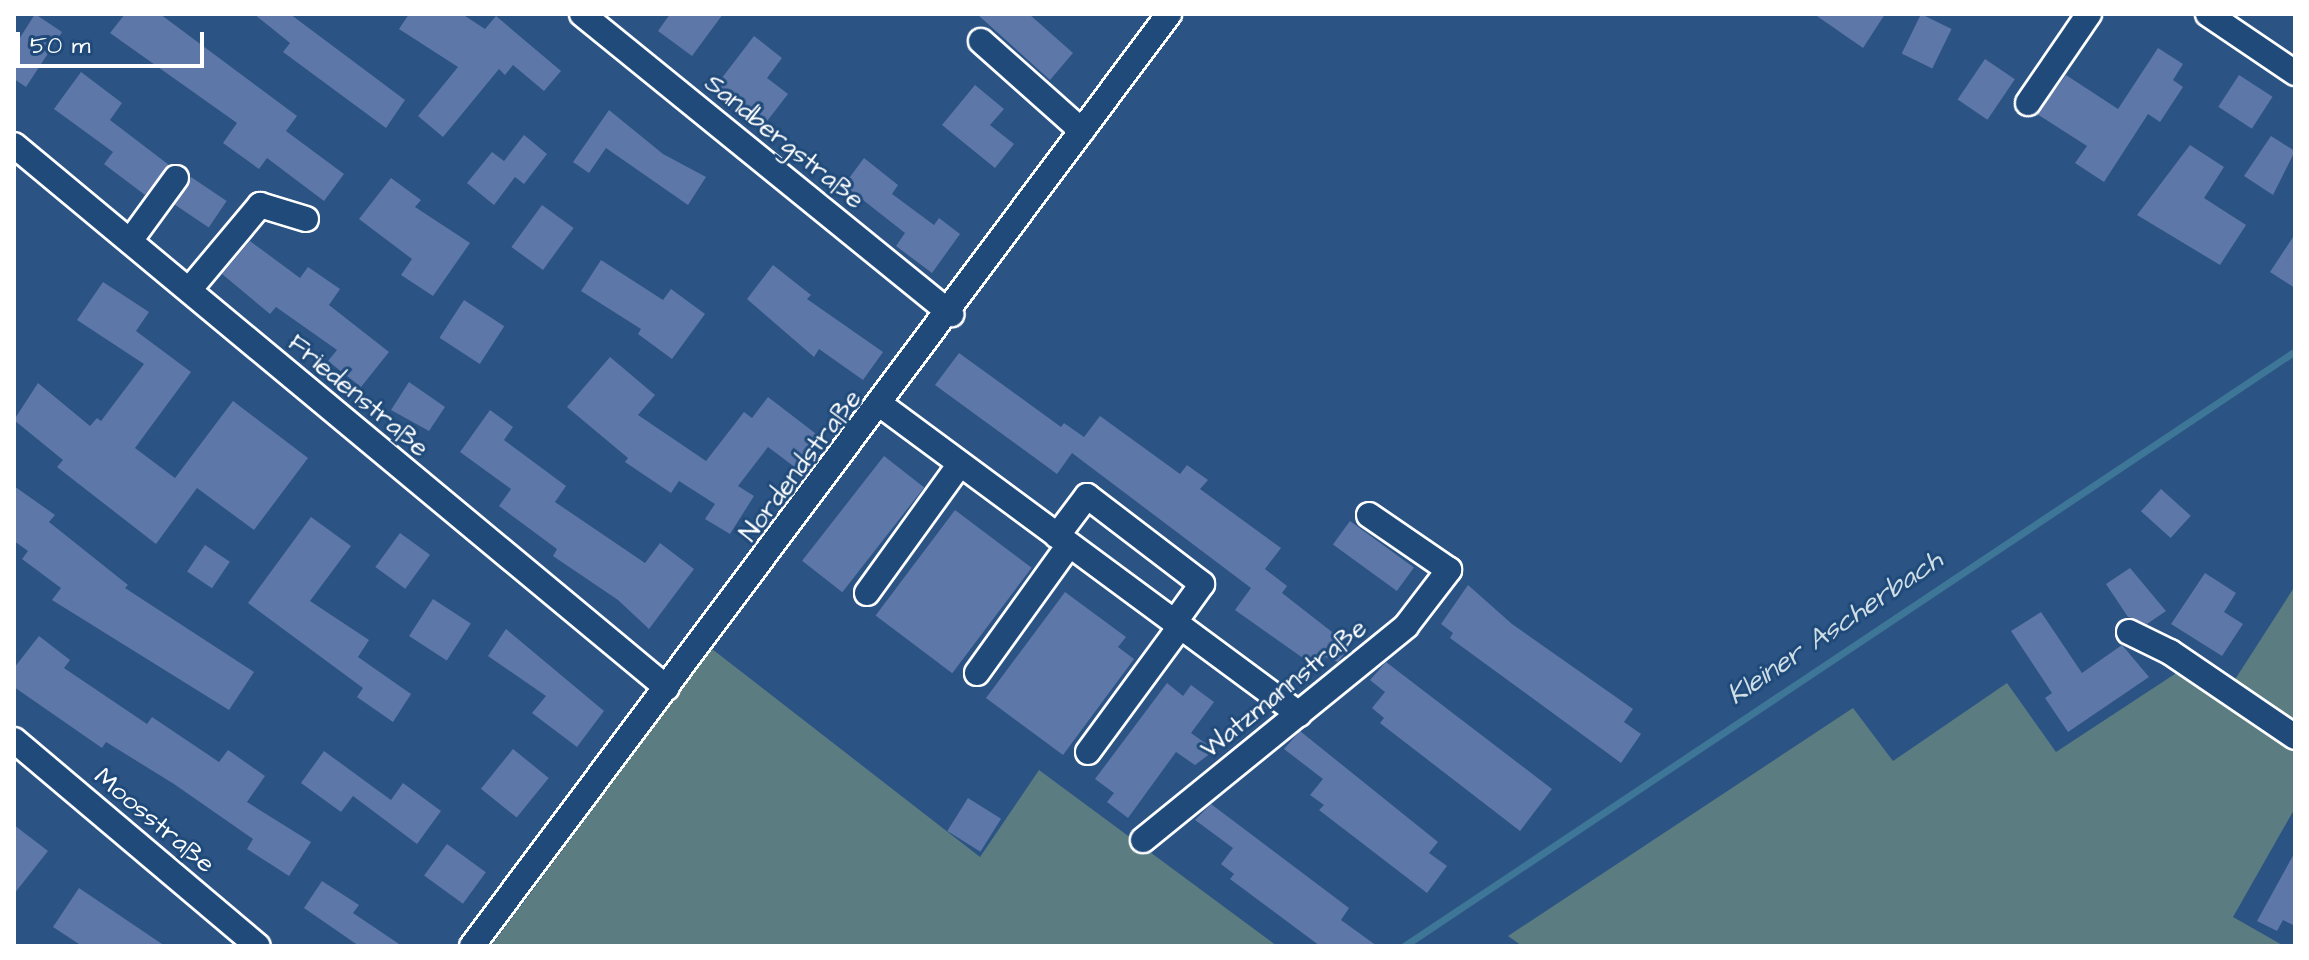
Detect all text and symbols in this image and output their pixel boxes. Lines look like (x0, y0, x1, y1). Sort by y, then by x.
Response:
scale bar (20, 16, 208, 66)
text: 50 m (30, 29, 90, 63)
street label: Sandbergstraße (698, 68, 870, 216)
street label: Friedenstraße (281, 328, 435, 464)
street label: Nordendstraße (734, 384, 868, 548)
water label: Kleiner Ascherbach (1721, 544, 1949, 712)
street label: Watzmannstraße (1195, 613, 1373, 765)
street label: Moosstraße (87, 762, 221, 880)

